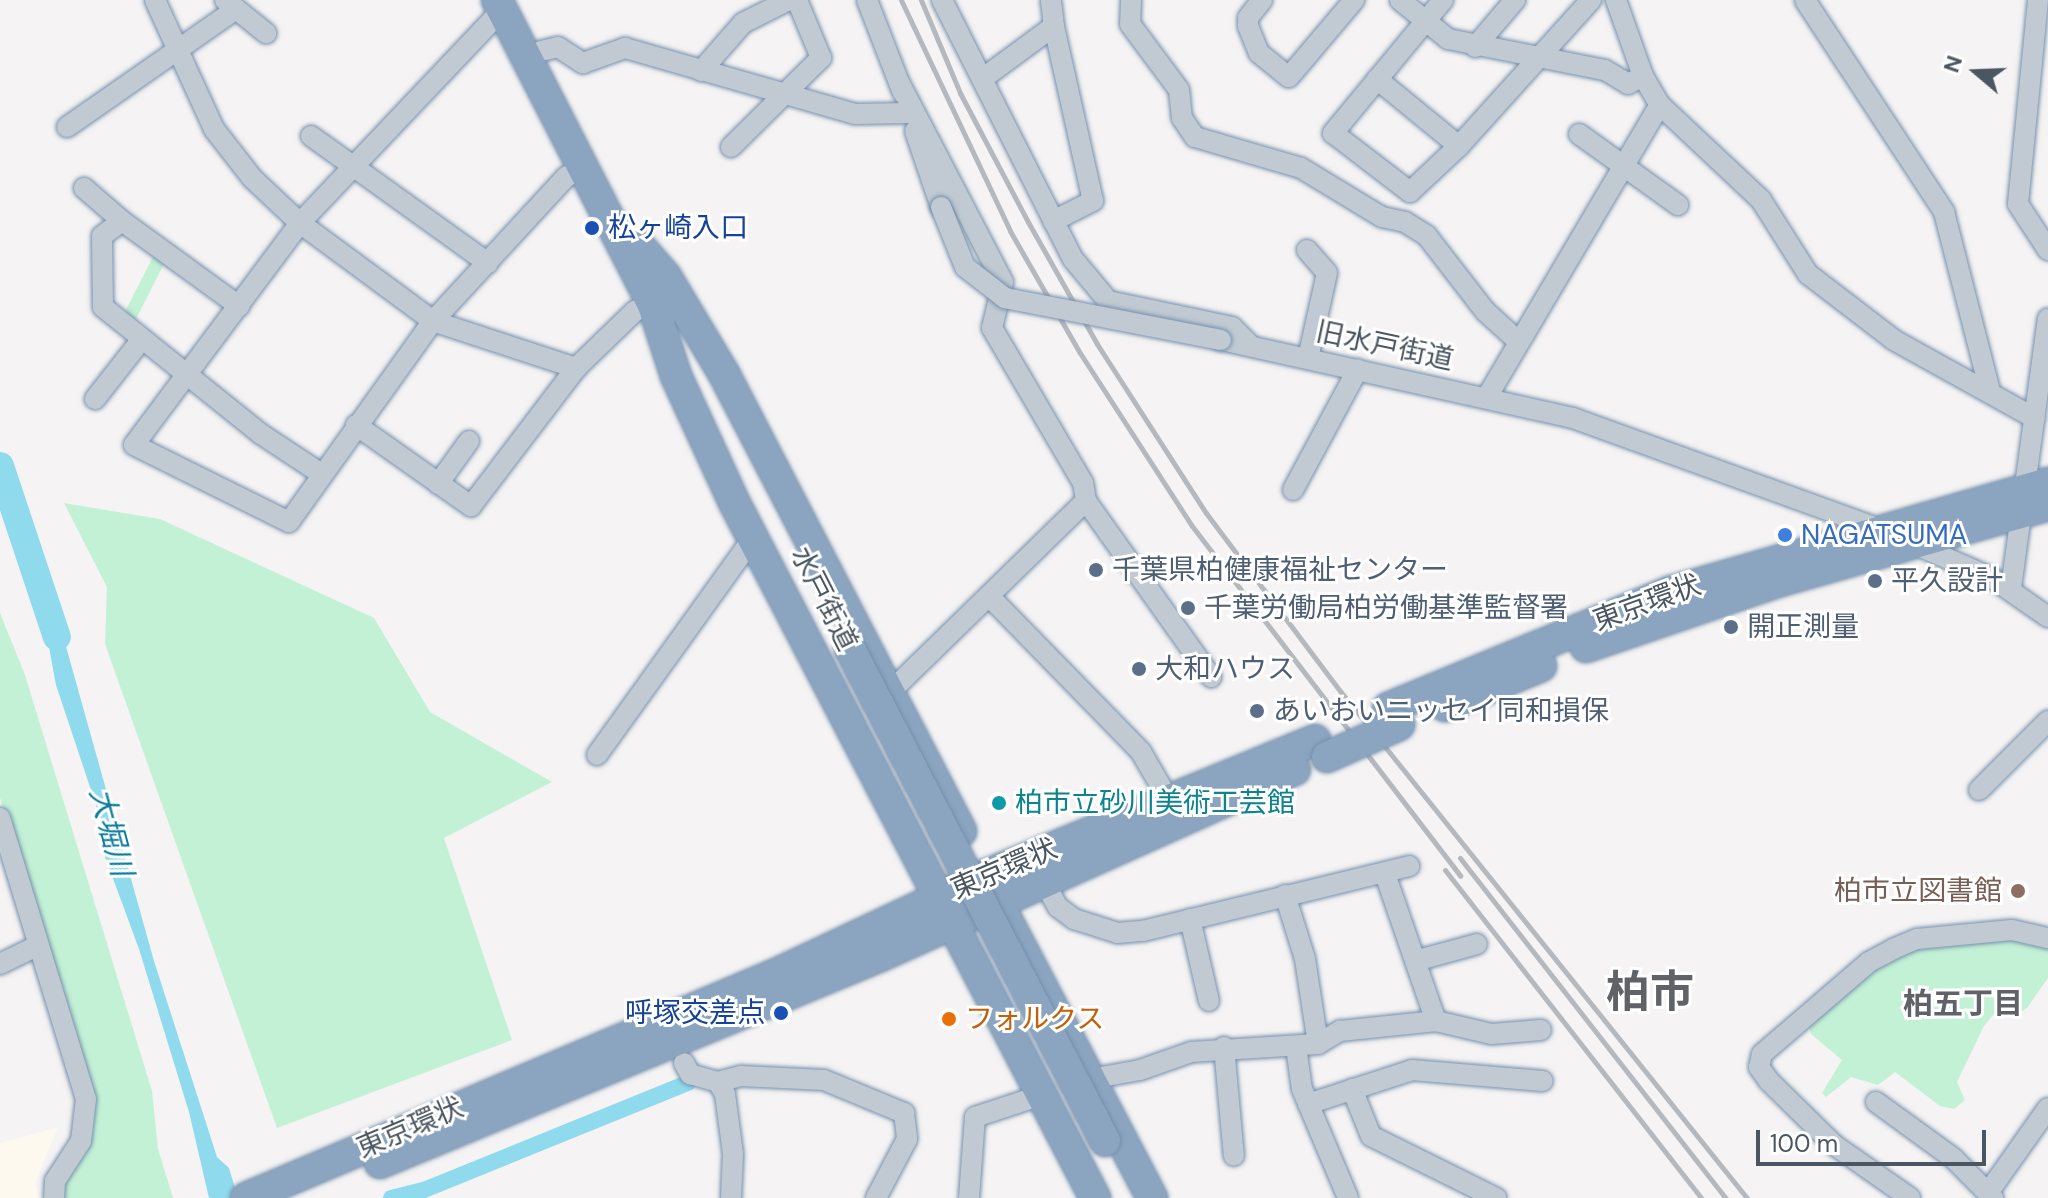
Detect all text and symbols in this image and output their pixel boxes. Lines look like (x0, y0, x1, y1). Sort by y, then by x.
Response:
north arrow (1936, 32, 2016, 112)
text: N (1937, 52, 1969, 76)
place label: 松ヶ崎入口 (608, 211, 748, 245)
marker: 松ヶ崎入口 (583, 219, 601, 237)
street label: 旧水戸街道 (1313, 315, 1457, 377)
place label: NAGATSUMA (1801, 518, 1967, 552)
marker: NAGATSUMA (1776, 526, 1794, 544)
street label: 水戸街道 (784, 541, 864, 657)
place label: 千葉県柏健康福祉センター (1112, 553, 1448, 587)
marker: 千葉県柏健康福祉センター (1087, 561, 1105, 579)
place label: 平久設計 (1891, 564, 2003, 598)
street label: 東京環状 (1589, 568, 1705, 638)
marker: 平久設計 (1866, 572, 1884, 590)
place label: 千葉労働局柏労働基準監督署 (1204, 591, 1568, 625)
marker: 千葉労働局柏労働基準監督署 (1179, 599, 1197, 617)
place label: 開正測量 (1747, 610, 1859, 644)
marker: 開正測量 (1722, 618, 1740, 636)
place label: 大和ハウス (1155, 652, 1295, 686)
marker: 大和ハウス (1130, 660, 1148, 678)
place label: あいおいニッセイ同和損保 (1273, 694, 1609, 728)
marker: あいおいニッセイ同和損保 (1248, 702, 1266, 720)
water label: 大堀川 (82, 784, 140, 880)
place label: 柏市立砂川美術工芸館 (1015, 786, 1295, 820)
marker: 柏市立砂川美術工芸館 (990, 794, 1008, 812)
street label: 東京環状 (946, 832, 1062, 906)
place label: 柏市立図書館 (1834, 874, 2002, 908)
marker: 柏市立図書館 (2009, 882, 2027, 900)
district label: 柏市 (1606, 966, 1694, 1018)
district label: 柏五丁目 (1903, 986, 2023, 1022)
place label: 呼塚交差点 (625, 996, 765, 1030)
place label: フォルクス (965, 1002, 1105, 1036)
marker: 呼塚交差点 (772, 1004, 790, 1022)
marker: フォルクス (940, 1010, 958, 1028)
street label: 東京環状 (352, 1091, 468, 1165)
scale bar (1760, 1114, 1990, 1164)
text: 100 m (1770, 1128, 1838, 1159)

